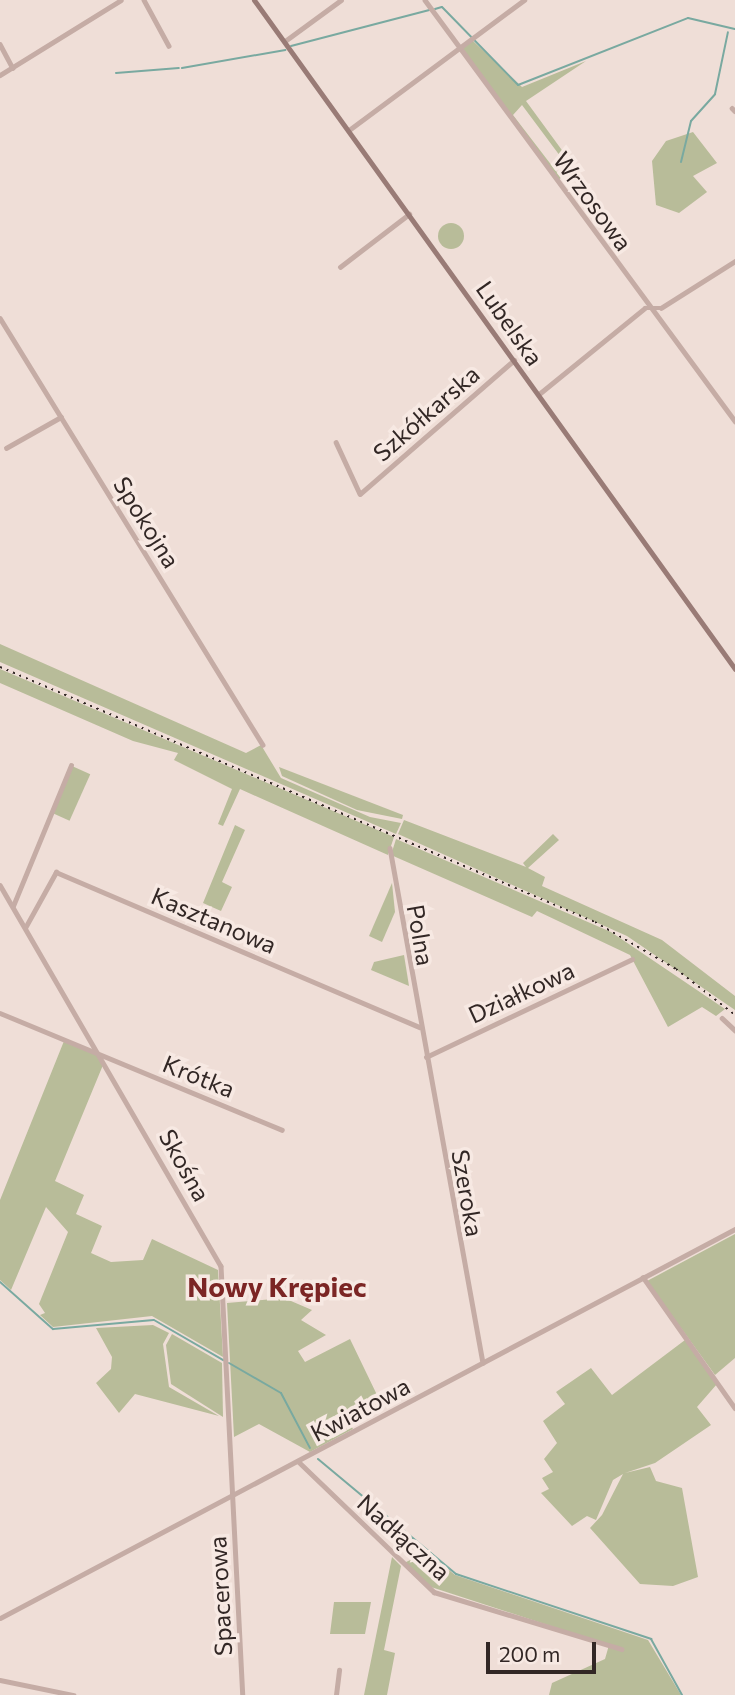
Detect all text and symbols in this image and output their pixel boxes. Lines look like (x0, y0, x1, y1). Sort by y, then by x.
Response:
street label: Wrzosowa (547, 146, 639, 256)
street label: Lubelska (471, 275, 549, 371)
street label: Szkółkarska (367, 359, 485, 467)
street label: Spokojna (108, 471, 186, 573)
street label: Kasztanowa (147, 881, 281, 959)
street label: Polna (401, 902, 441, 968)
street label: Działkowa (463, 955, 579, 1029)
street label: Krótka (159, 1049, 239, 1103)
street label: Skośna (154, 1124, 216, 1206)
street label: Szeroka (446, 1147, 490, 1239)
district label: Nowy Krępiec (187, 1269, 367, 1303)
street label: Kwiatowa (305, 1371, 415, 1447)
street label: Nadłączna (352, 1488, 456, 1586)
street label: Spacerowa (202, 1535, 238, 1657)
scale bar (490, 1628, 600, 1672)
text: 200 m (499, 1641, 560, 1666)

